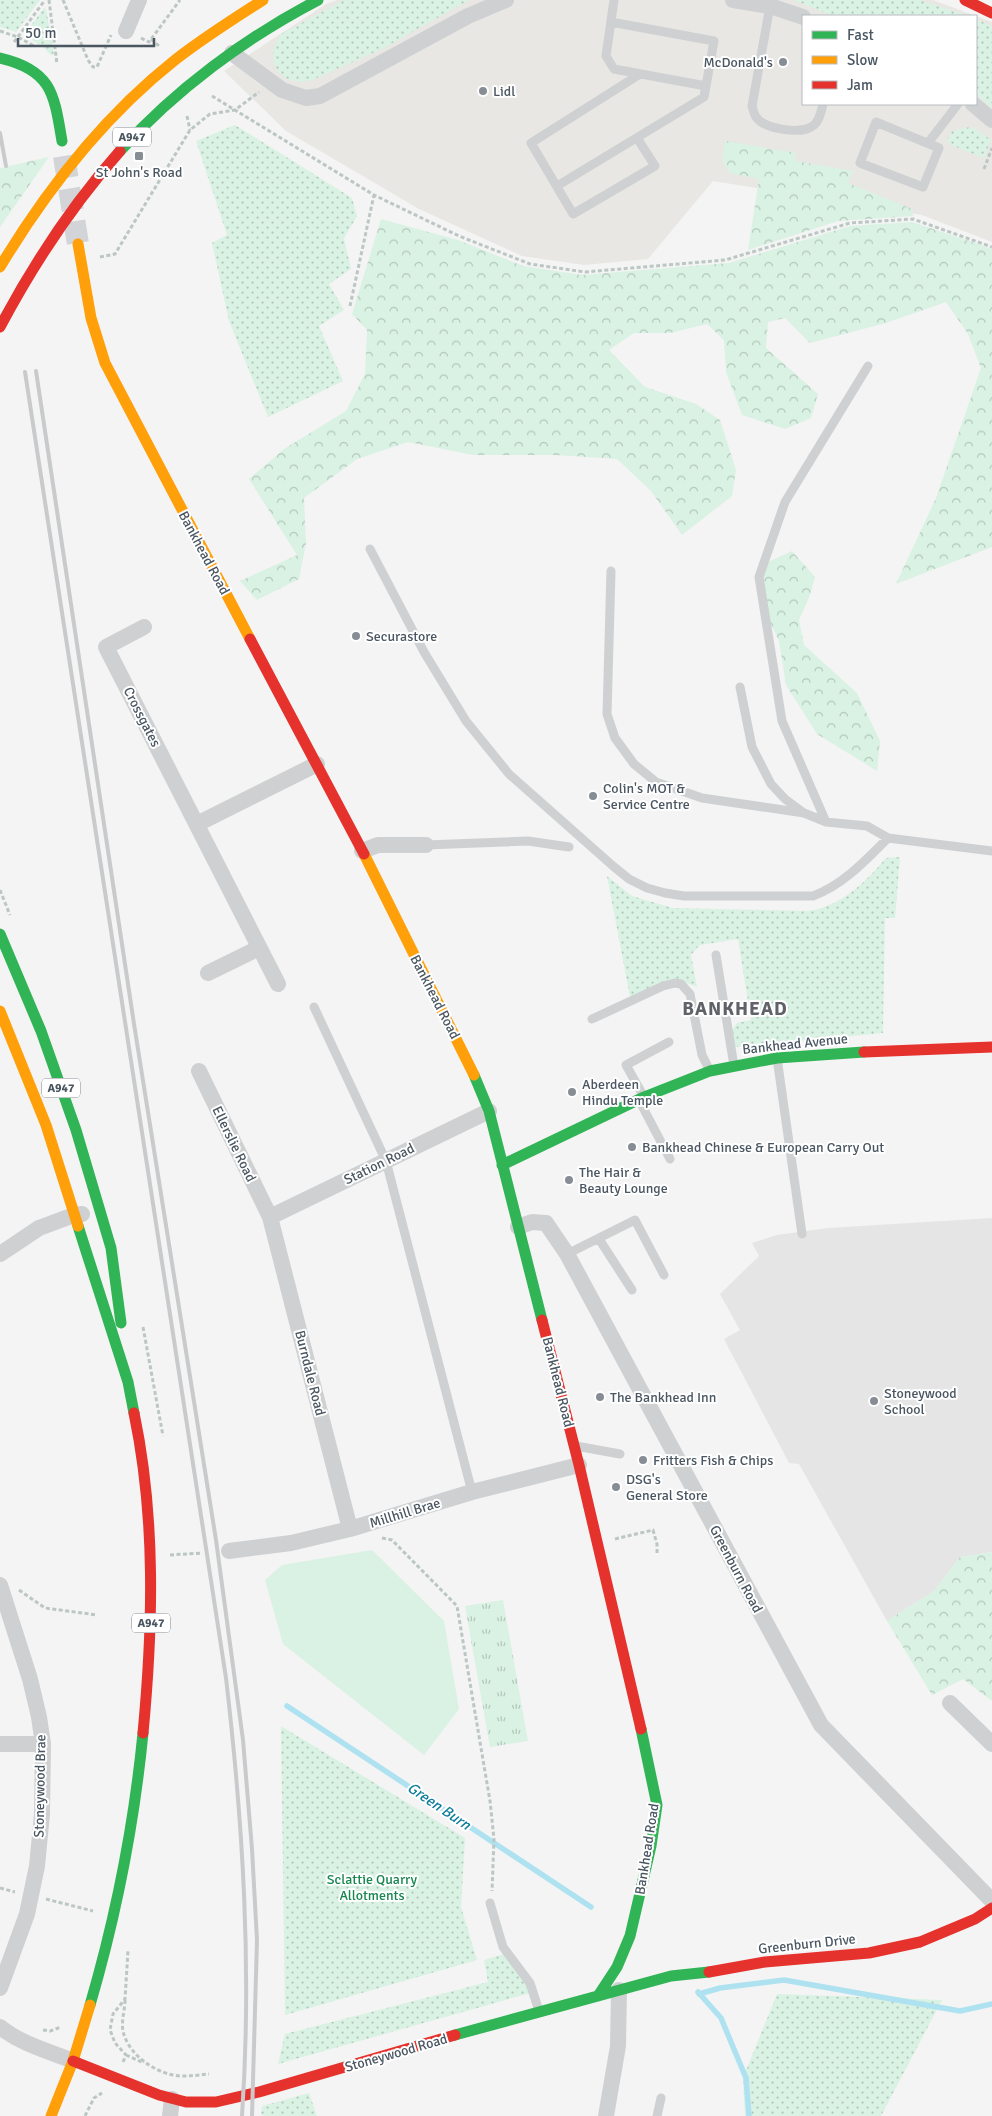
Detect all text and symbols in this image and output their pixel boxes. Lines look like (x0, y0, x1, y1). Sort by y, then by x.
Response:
scale bar (18, 15, 154, 47)
legend (802, 15, 977, 105)
text: 50 m (25, 24, 56, 42)
text: Fast (847, 26, 874, 44)
text: Slow (847, 51, 878, 69)
place label: McDonald's (704, 54, 773, 71)
marker: McDonald's (777, 56, 789, 68)
text: Jam (847, 76, 873, 94)
place label: Lidl (493, 83, 515, 100)
marker: Lidl (477, 85, 489, 97)
road number: A947 (113, 128, 151, 146)
marker: St John's Road (133, 150, 145, 162)
place label: St John's Road (96, 164, 182, 181)
street label: Bankhead Road (175, 508, 233, 598)
place label: Securastore (366, 628, 437, 645)
marker: Securastore (350, 630, 362, 642)
street label: Crossgates (120, 684, 164, 750)
place label: Colin's MOT & Service Centre (603, 780, 690, 813)
marker: Colin's MOT & Service Centre (587, 790, 599, 802)
street label: Bankhead Road (406, 952, 464, 1042)
district label: BANKHEAD (682, 997, 788, 1021)
street label: Bankhead Avenue (741, 1030, 849, 1058)
place label: Aberdeen Hindu Temple (582, 1076, 663, 1109)
road number: A947 (42, 1078, 80, 1098)
marker: Aberdeen Hindu Temple (566, 1086, 578, 1098)
street label: Ellerslie Road (208, 1103, 260, 1185)
place label: Bankhead Chinese & European Carry Out (642, 1139, 884, 1156)
street label: Station Road (341, 1140, 417, 1188)
marker: Bankhead Chinese & European Carry Out (626, 1141, 638, 1153)
place label: The Hair & Beauty Lounge (579, 1164, 668, 1197)
marker: The Hair & Beauty Lounge (563, 1174, 575, 1186)
street label: Burndale Road (291, 1329, 329, 1417)
street label: Bankhead Road (539, 1335, 577, 1429)
place label: Stoneywood School (884, 1385, 957, 1418)
place label: The Bankhead Inn (610, 1389, 716, 1406)
marker: The Bankhead Inn (594, 1391, 606, 1403)
marker: Stoneywood School (868, 1395, 880, 1407)
place label: Fritters Fish & Chips (653, 1452, 773, 1469)
marker: Fritters Fish & Chips (637, 1454, 649, 1466)
place label: DSG's General Store (626, 1471, 708, 1504)
marker: DSG's General Store (610, 1481, 622, 1493)
street label: Millhill Brae (368, 1494, 442, 1532)
street label: Greenburn Road (706, 1522, 766, 1616)
road number: A947 (132, 1614, 170, 1632)
street label: Stoneywood Brae (31, 1734, 49, 1838)
water label: Green Burn (404, 1778, 475, 1834)
street label: Bankhead Road (631, 1802, 663, 1896)
park label: Sclattie Quarry Allotments (327, 1871, 418, 1904)
street label: Greenburn Drive (757, 1930, 857, 1958)
street label: Stoneywood Road (343, 2030, 449, 2076)

